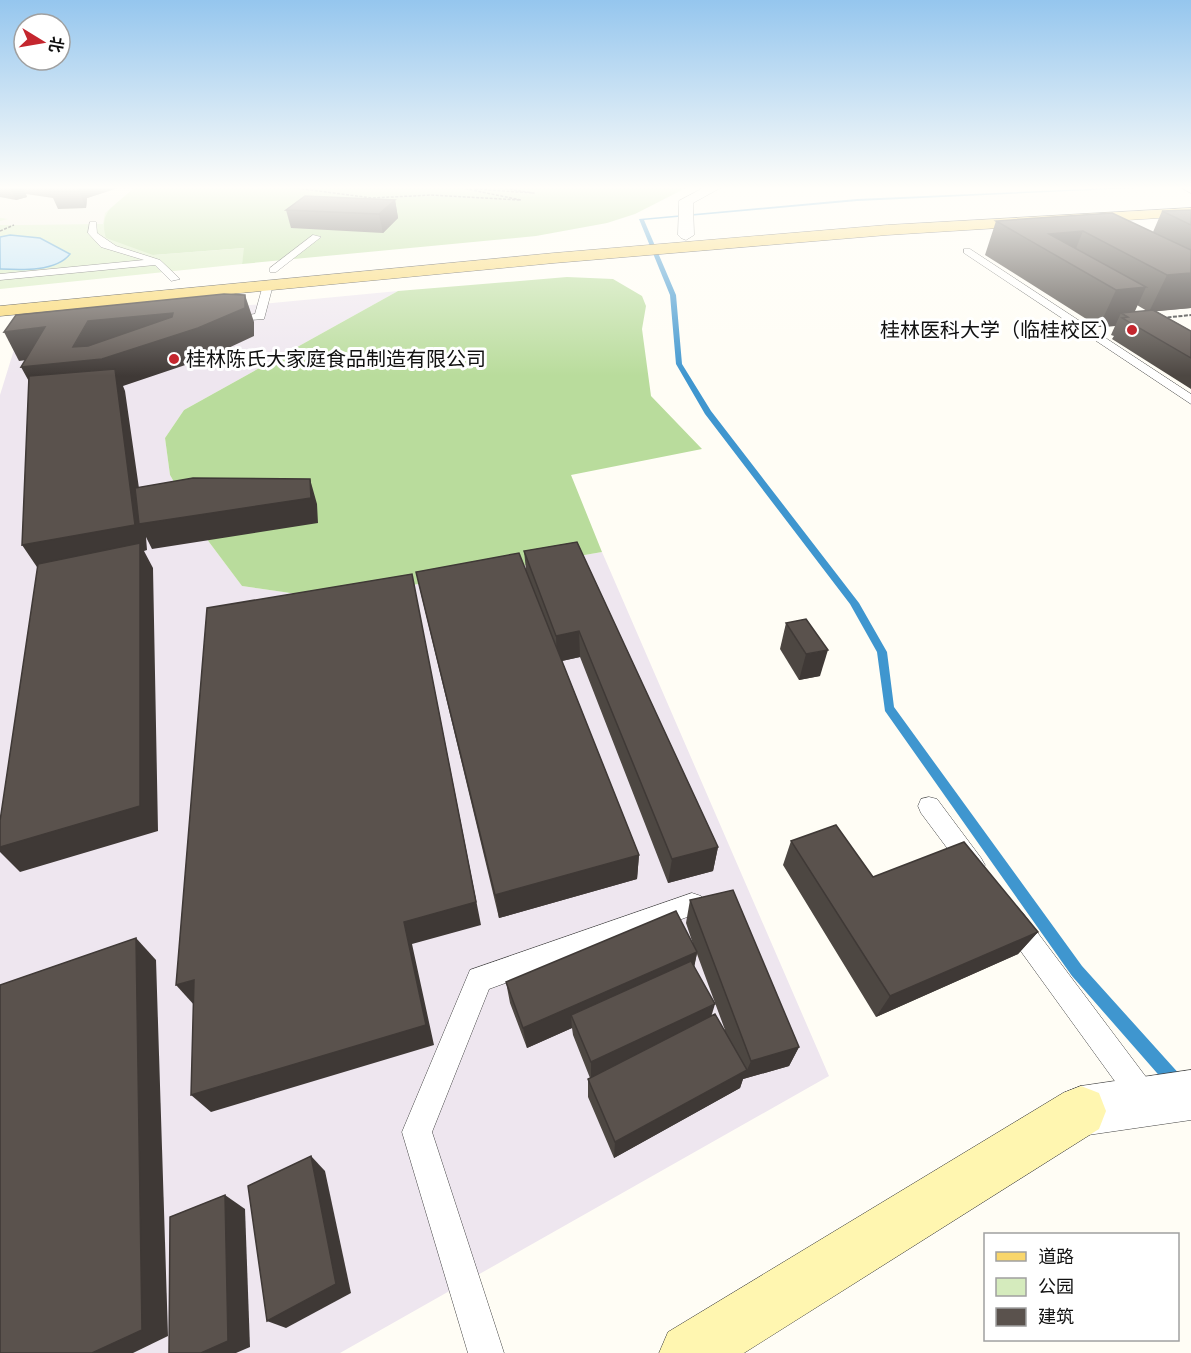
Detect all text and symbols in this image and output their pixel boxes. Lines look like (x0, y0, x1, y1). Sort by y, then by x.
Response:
north arrow (12, 12, 72, 72)
text: 北 (42, 35, 69, 55)
place label: 桂林医科大学（临桂校区） (880, 316, 1120, 346)
marker: 桂林医科大学（临桂校区） (1125, 323, 1139, 337)
place label: 桂林陈氏大家庭食品制造有限公司 (186, 345, 486, 375)
marker: 桂林陈氏大家庭食品制造有限公司 (167, 352, 181, 366)
legend (984, 1233, 1179, 1341)
text: 道路 (1038, 1244, 1074, 1271)
text: 公园 (1038, 1274, 1074, 1301)
text: 建筑 (1038, 1304, 1074, 1331)

